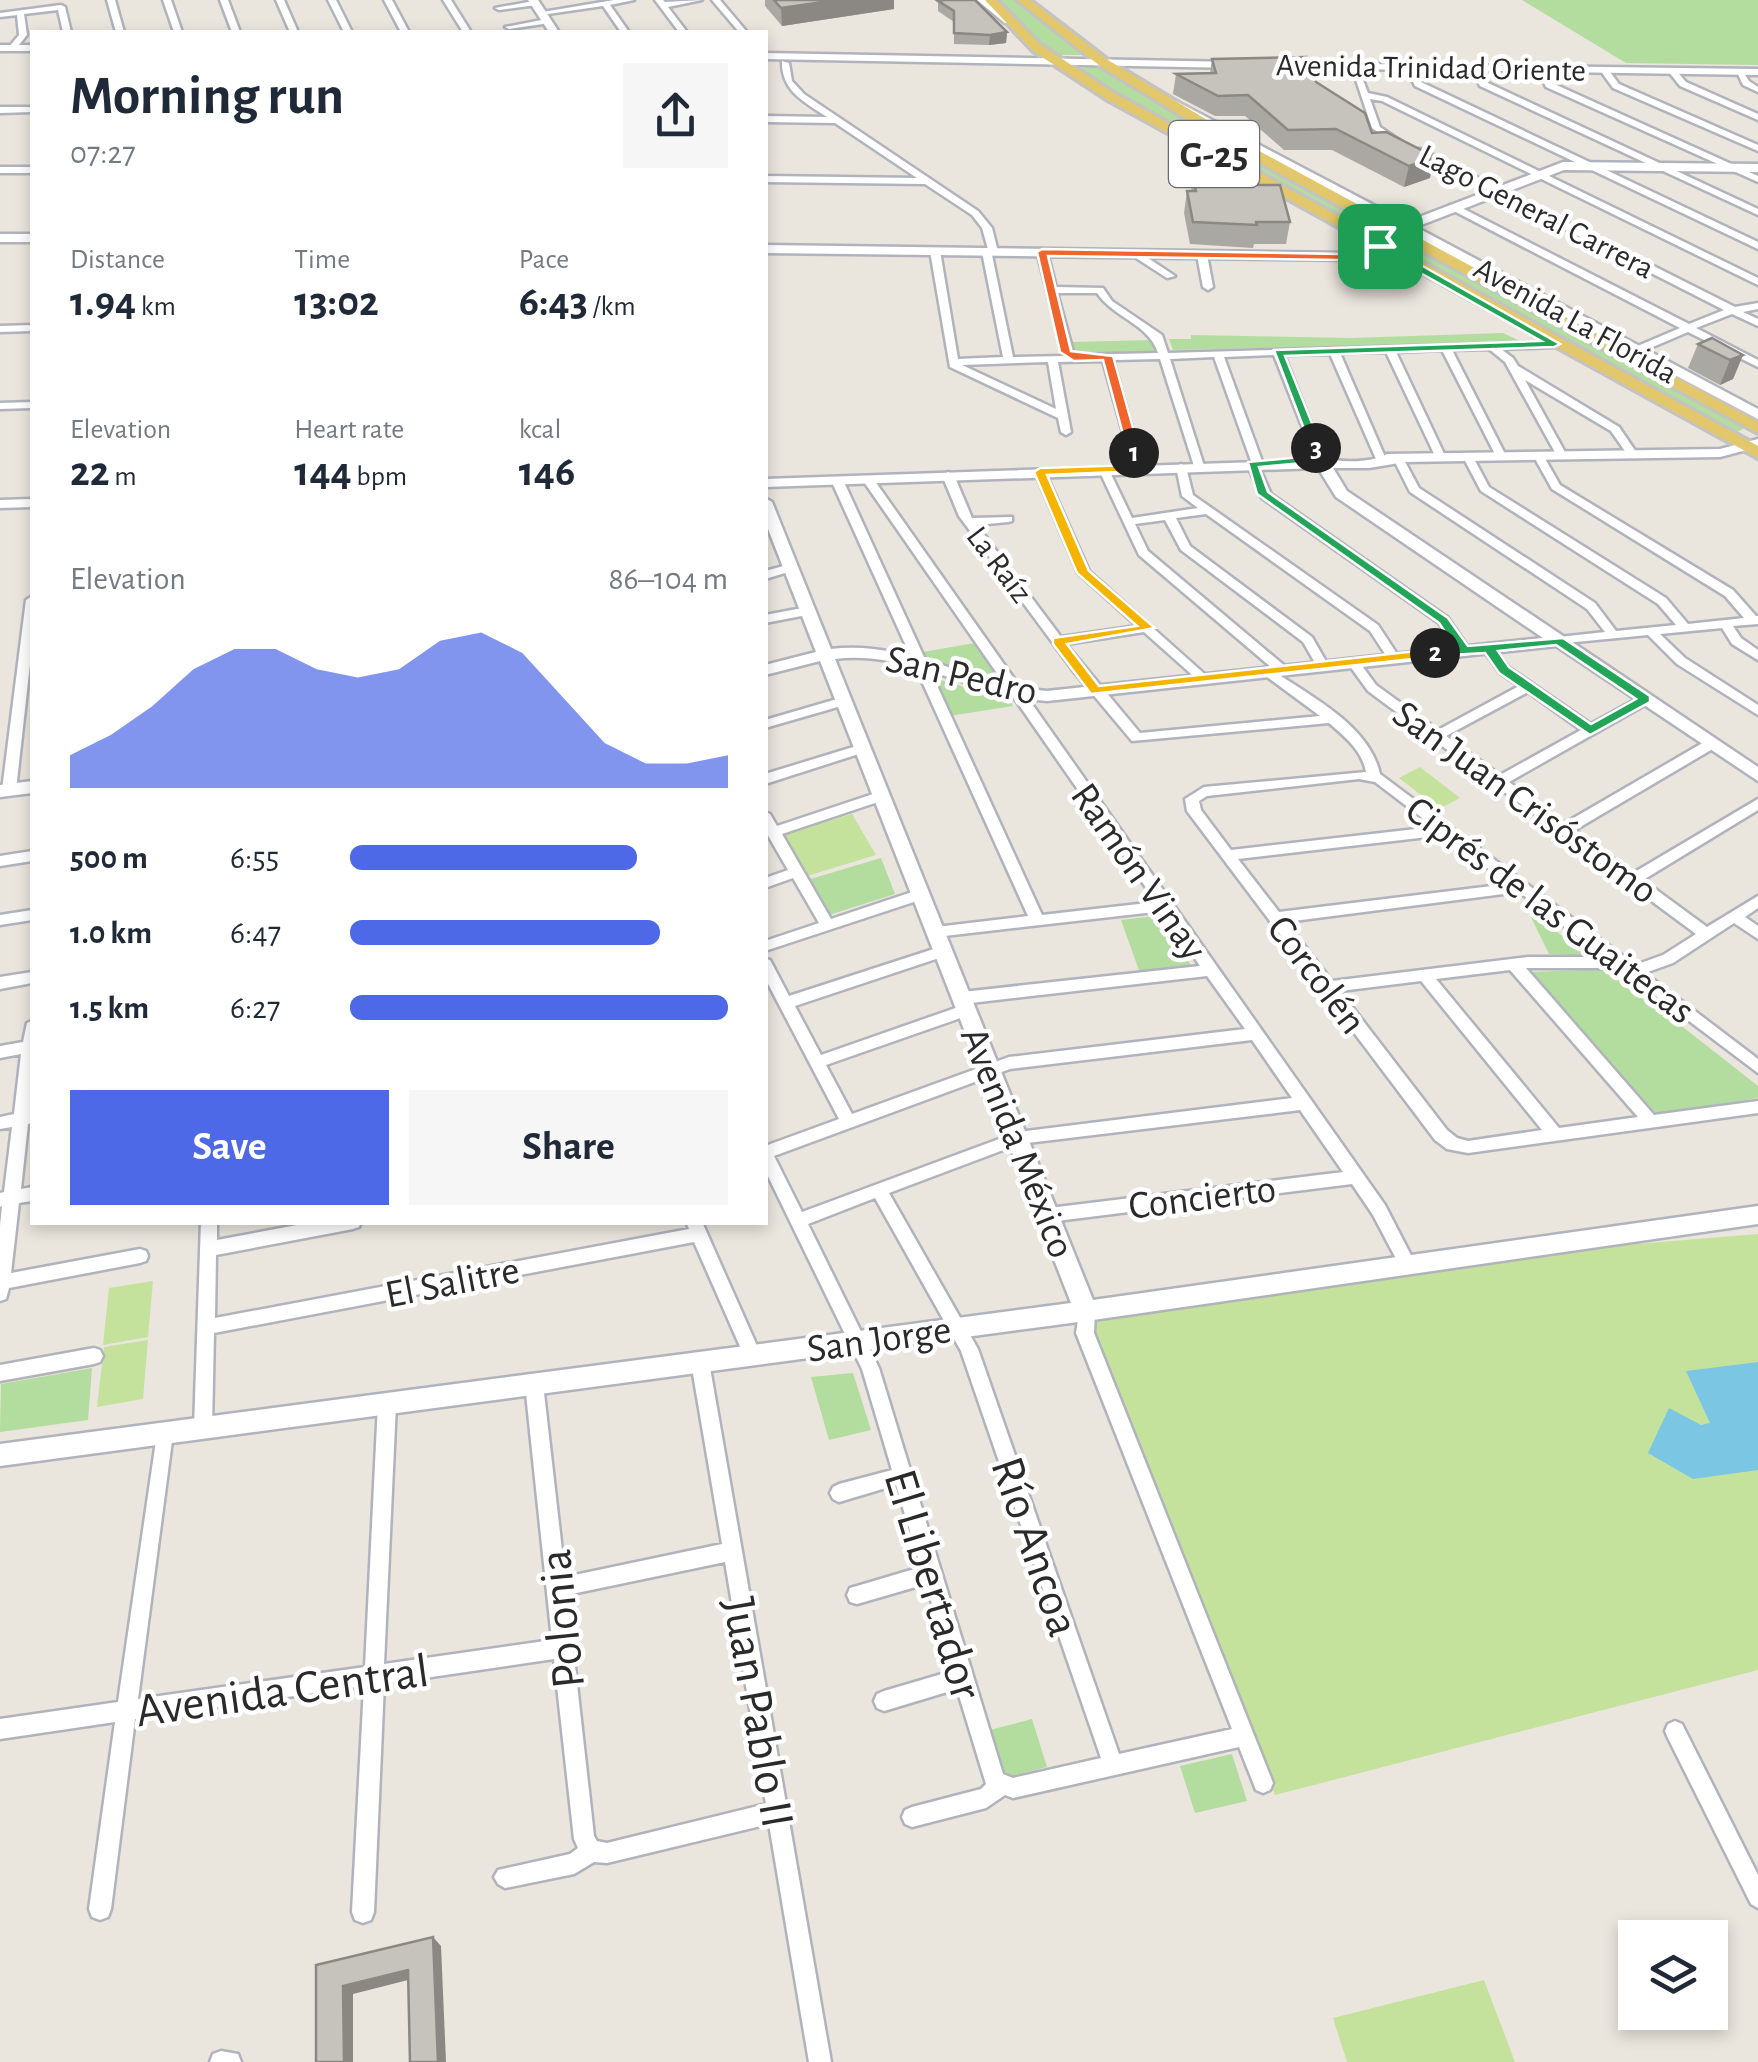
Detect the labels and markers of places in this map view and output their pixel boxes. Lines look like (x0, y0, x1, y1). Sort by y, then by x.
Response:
pin (1338, 204, 1423, 289)
pin: 3 (1291, 423, 1341, 473)
pin: 1 (1109, 428, 1159, 478)
pin: 2 (1410, 628, 1460, 678)

